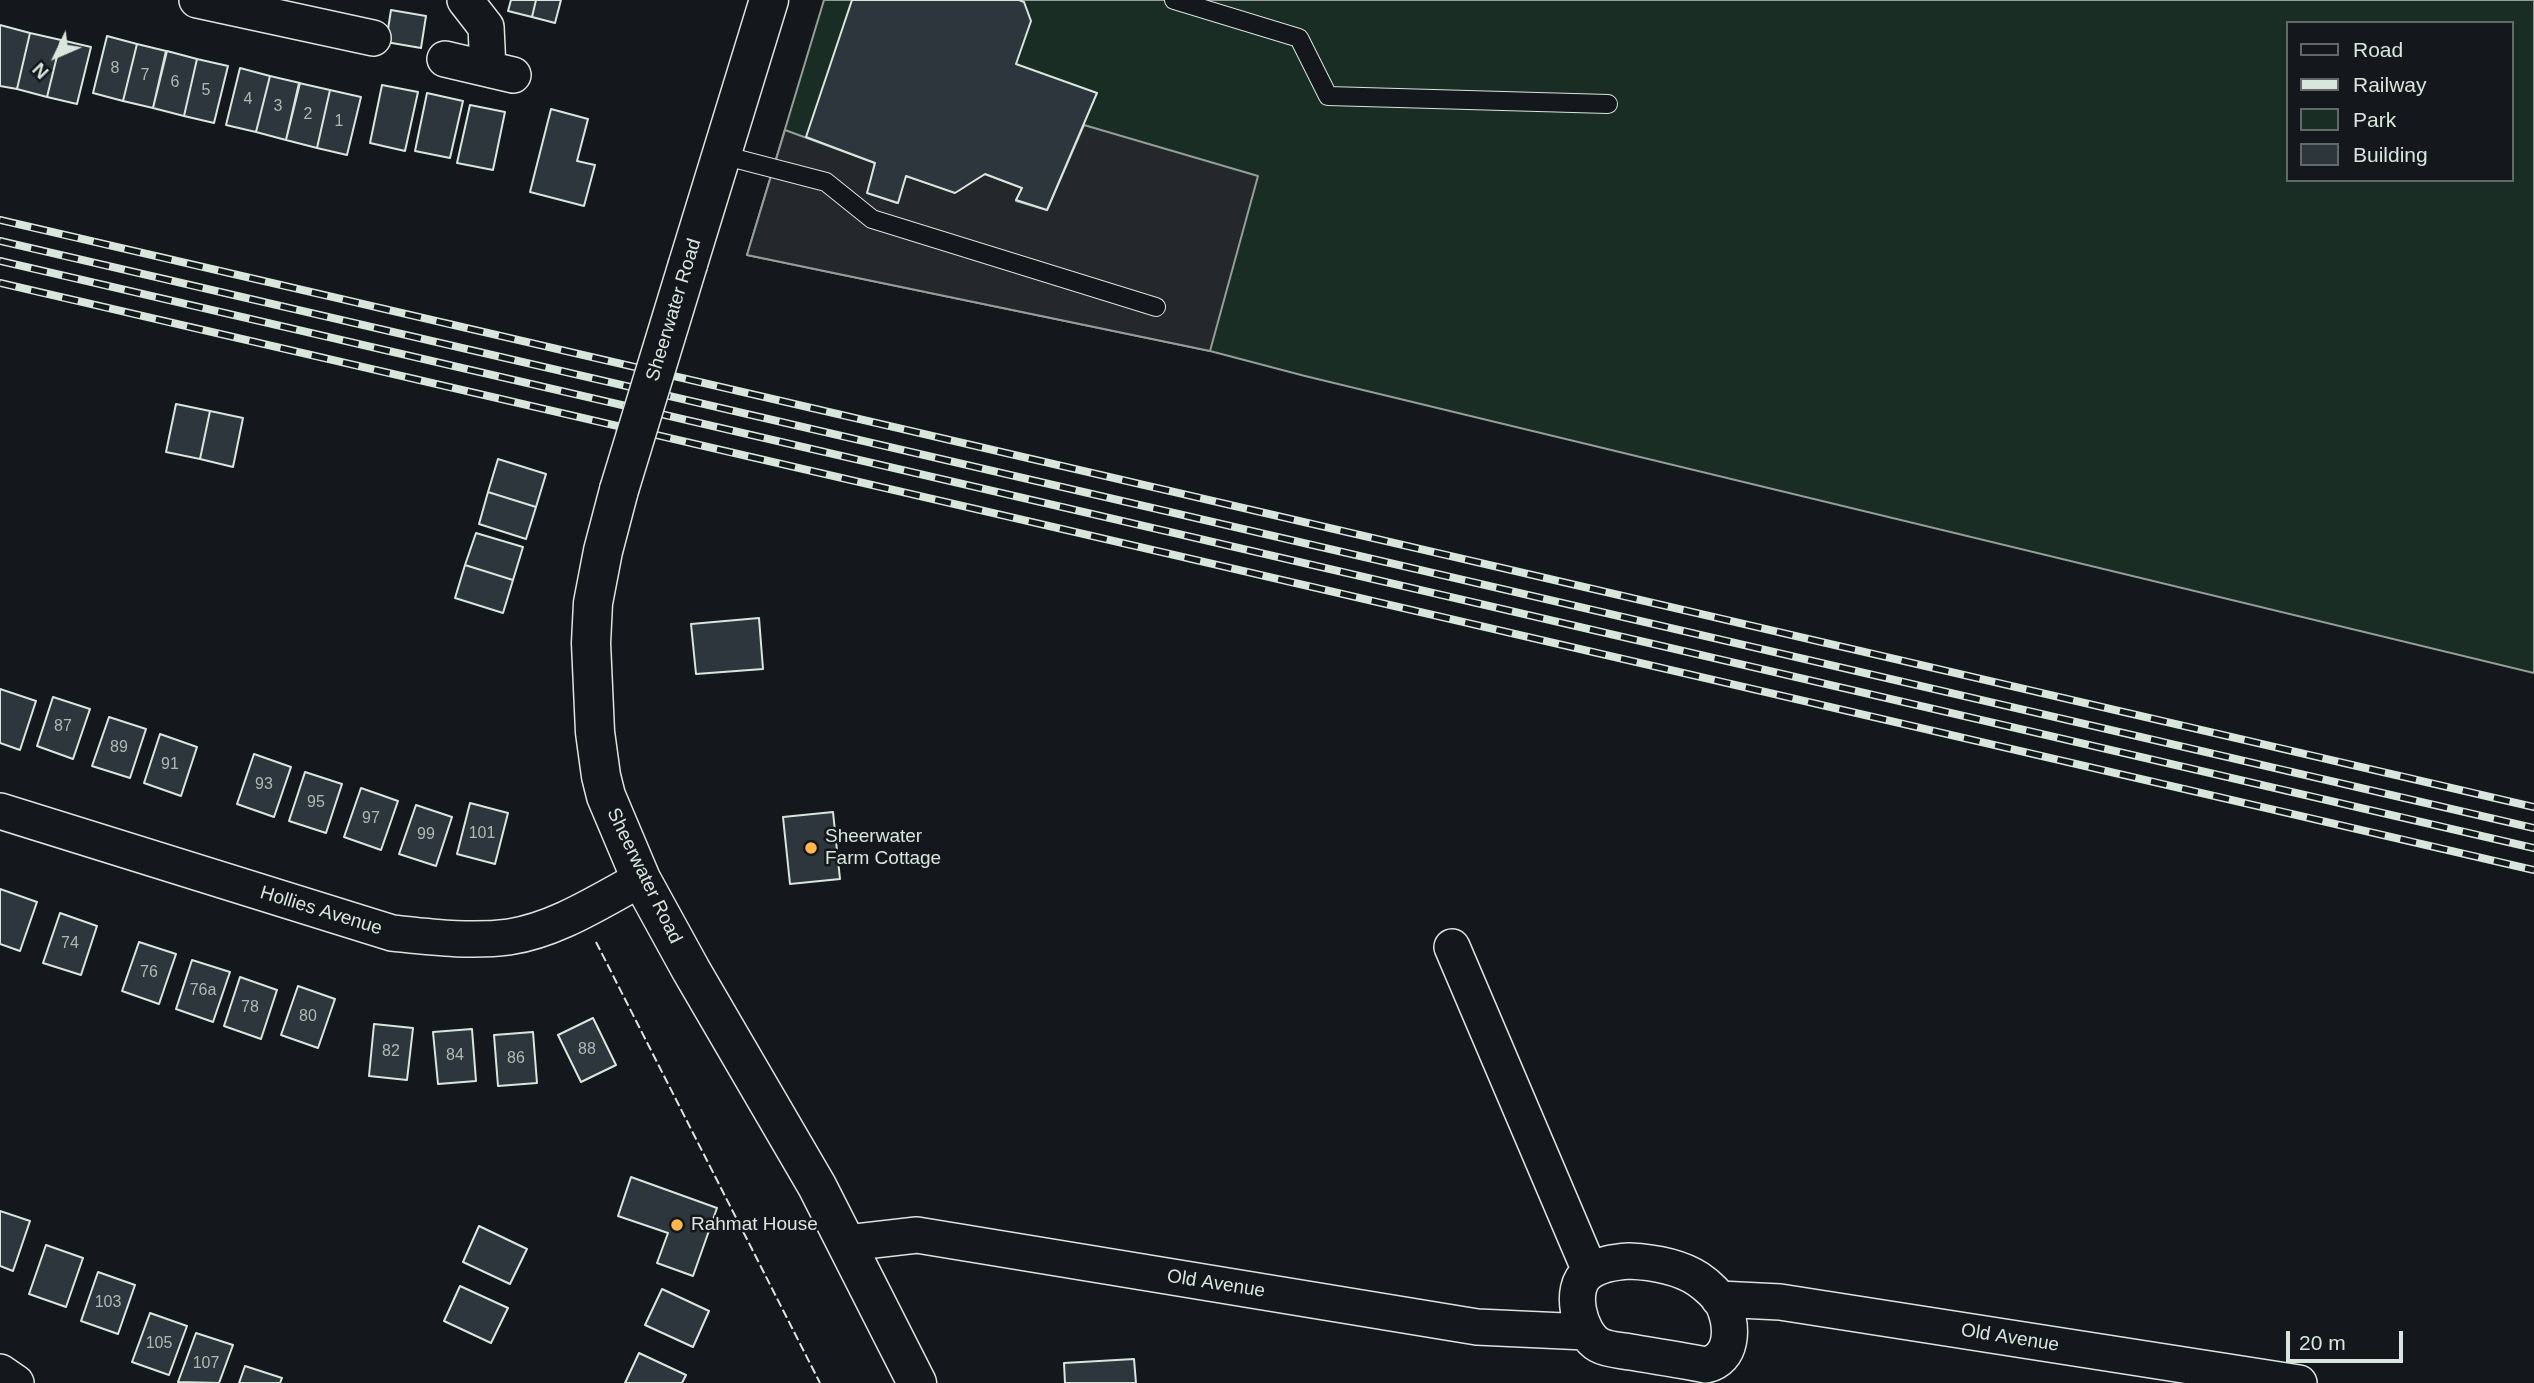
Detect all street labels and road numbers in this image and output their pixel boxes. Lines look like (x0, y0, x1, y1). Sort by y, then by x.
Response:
street label: Sheerwater Road (641, 236, 707, 384)
street label: Sheerwater Road (601, 805, 687, 947)
street label: Hollies Avenue (257, 882, 385, 940)
street label: Old Avenue (1165, 1265, 1267, 1303)
street label: Old Avenue (1959, 1319, 2061, 1357)

